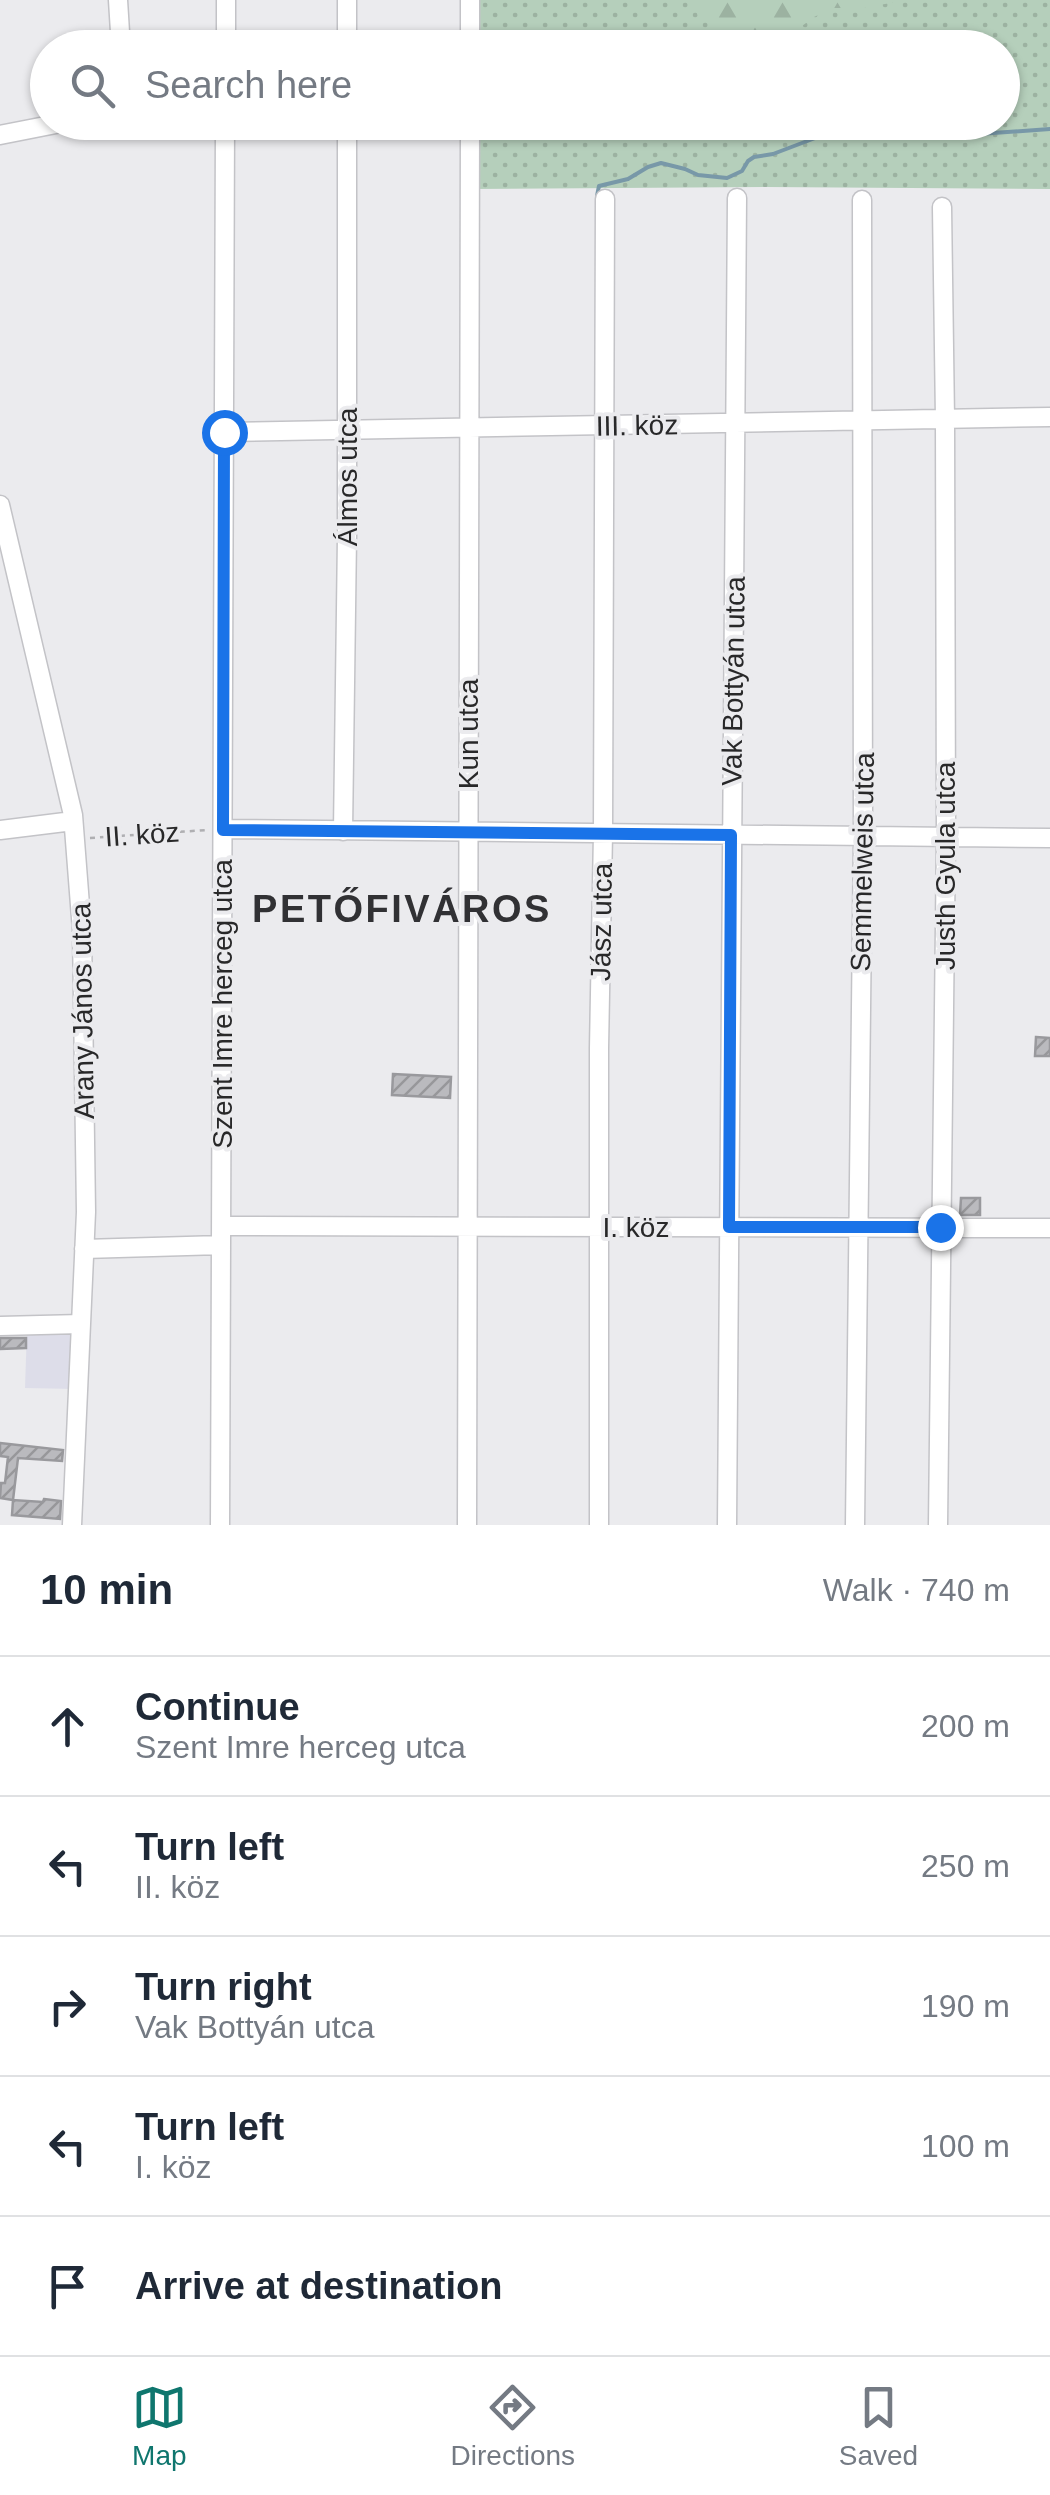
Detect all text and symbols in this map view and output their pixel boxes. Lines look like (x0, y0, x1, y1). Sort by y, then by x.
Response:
search box (30, 30, 1020, 140)
icon: search (65, 58, 120, 113)
text: Search here (145, 64, 352, 106)
street label: Álmos utca (332, 407, 363, 546)
street label: III. köz (596, 409, 679, 442)
route start (202, 410, 248, 456)
street label: Vak Bottyán utca (716, 576, 751, 786)
street label: Kun utca (453, 678, 484, 789)
street label: Semmelweis utca (845, 752, 880, 972)
street label: Justh Gyula utca (930, 761, 961, 970)
street label: II. köz (104, 816, 180, 853)
street label: Szent Imre herceg utca (207, 859, 238, 1149)
street label: Jász utca (585, 862, 618, 981)
district label: PETŐFIVÁROS (252, 887, 552, 930)
street label: Arany János utca (65, 902, 100, 1119)
route end (918, 1205, 964, 1251)
street label: I. köz (603, 1212, 669, 1243)
text: 10 min (40, 1566, 173, 1613)
text: Walk · 740 m (823, 1572, 1010, 1608)
text: Continue (135, 1686, 300, 1728)
icon: ahead (40, 1699, 95, 1754)
text: 200 m (921, 1708, 1010, 1744)
text: Szent Imre herceg utca (135, 1729, 466, 1765)
text: Turn left (135, 1826, 284, 1868)
icon: left (40, 1839, 95, 1894)
text: 250 m (921, 1848, 1010, 1884)
text: II. köz (135, 1869, 220, 1905)
text: Turn right (135, 1966, 312, 2008)
icon: right (40, 1979, 95, 2034)
text: 190 m (921, 1988, 1010, 2024)
text: Vak Bottyán utca (135, 2009, 375, 2045)
text: Turn left (135, 2106, 284, 2148)
icon: left (40, 2119, 95, 2174)
text: 100 m (921, 2128, 1010, 2164)
text: I. köz (135, 2149, 211, 2185)
icon: arrive (40, 2259, 95, 2314)
text: Arrive at destination (135, 2265, 502, 2307)
tab: Map (132, 2380, 187, 2472)
tab: Directions (451, 2380, 575, 2472)
tab: Saved (839, 2380, 918, 2472)

